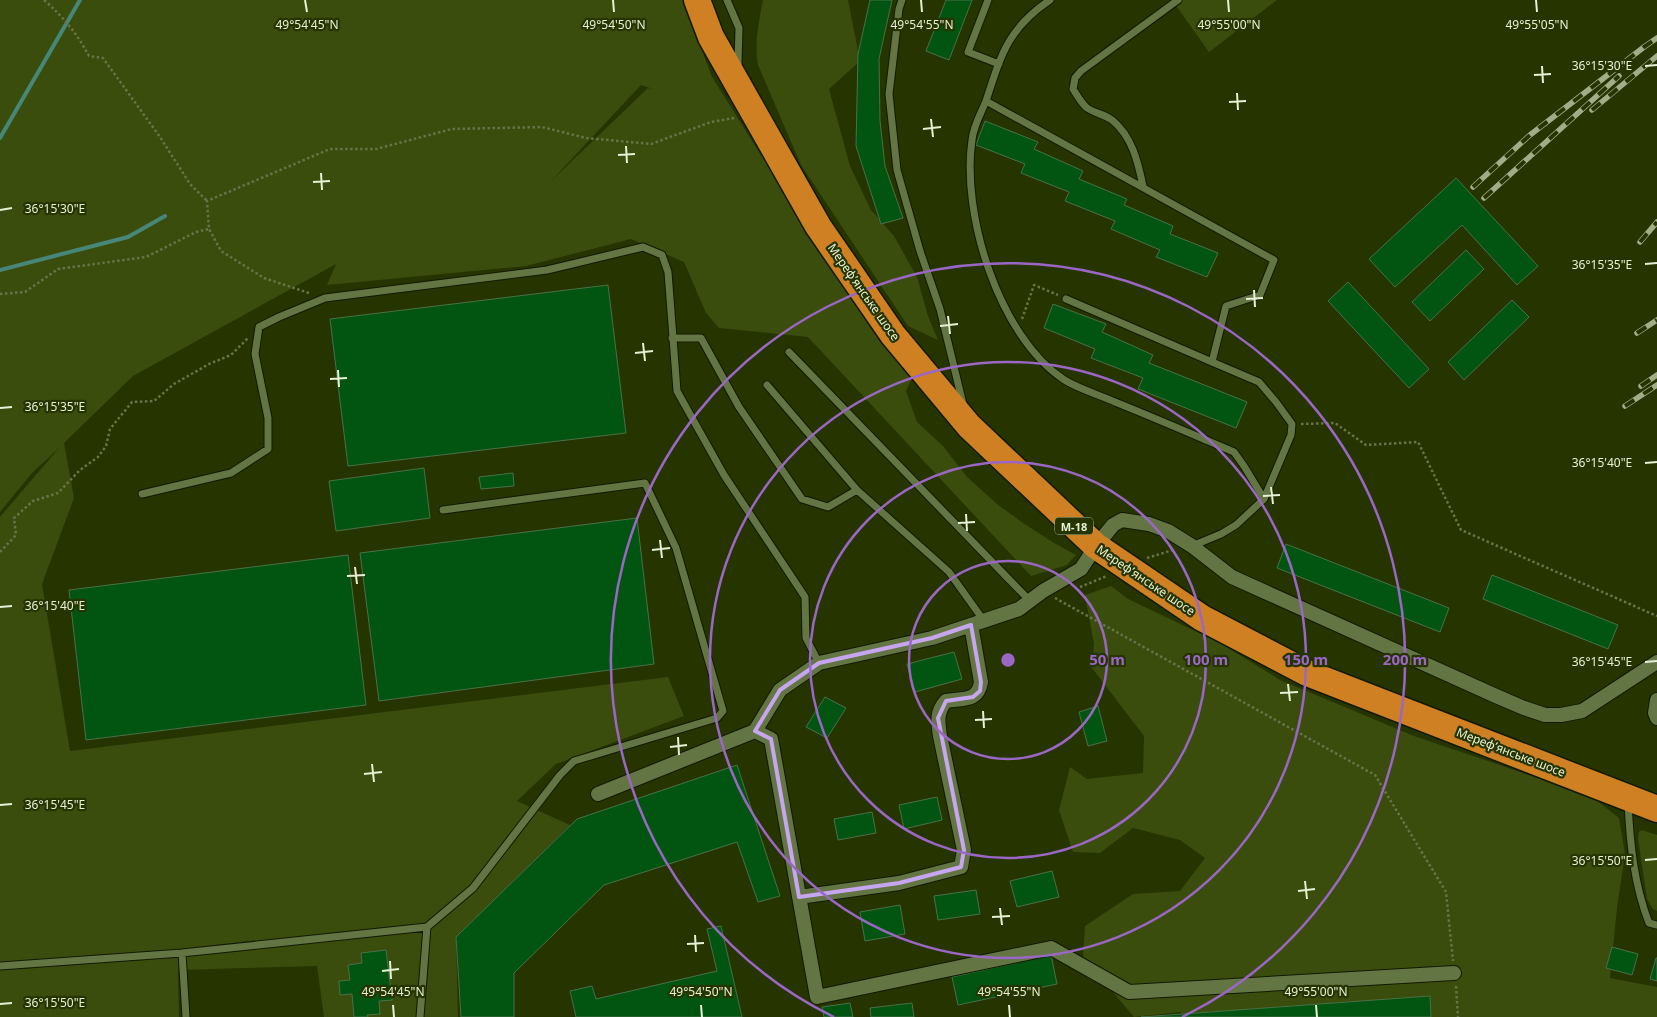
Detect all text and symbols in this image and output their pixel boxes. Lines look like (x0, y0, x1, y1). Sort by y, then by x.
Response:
text: 49°54'45"N (275, 16, 339, 33)
text: 49°54'50"N (582, 16, 646, 33)
text: 49°54'55"N (890, 16, 954, 33)
text: 49°55'00"N (1197, 16, 1261, 33)
text: 49°55'05"N (1505, 16, 1569, 33)
text: 36°15'30"E (1572, 57, 1632, 74)
text: 36°15'30"E (25, 200, 85, 217)
street label: Мереф’янське шосе (824, 240, 904, 344)
text: 36°15'35"E (1572, 256, 1632, 273)
text: 36°15'35"E (25, 398, 85, 415)
text: 36°15'40"E (1572, 454, 1632, 471)
road number: М-18 (1055, 518, 1093, 534)
street label: Мереф’янське шосе (1093, 541, 1199, 619)
text: 36°15'40"E (25, 597, 85, 614)
text: 50 m (1089, 649, 1125, 669)
text: 100 m (1184, 649, 1228, 669)
text: 150 m (1284, 649, 1328, 669)
text: 200 m (1383, 649, 1427, 669)
centre of rings (999, 651, 1017, 669)
text: 36°15'45"E (1572, 653, 1632, 670)
street label: Мереф’янське шосе (1454, 723, 1568, 781)
text: 36°15'45"E (25, 796, 85, 813)
text: 36°15'50"E (1572, 852, 1632, 869)
text: 49°54'45"N (361, 983, 425, 1000)
text: 49°54'50"N (669, 983, 733, 1000)
text: 49°54'55"N (977, 983, 1041, 1000)
text: 49°55'00"N (1284, 983, 1348, 1000)
text: 36°15'50"E (25, 994, 85, 1011)

